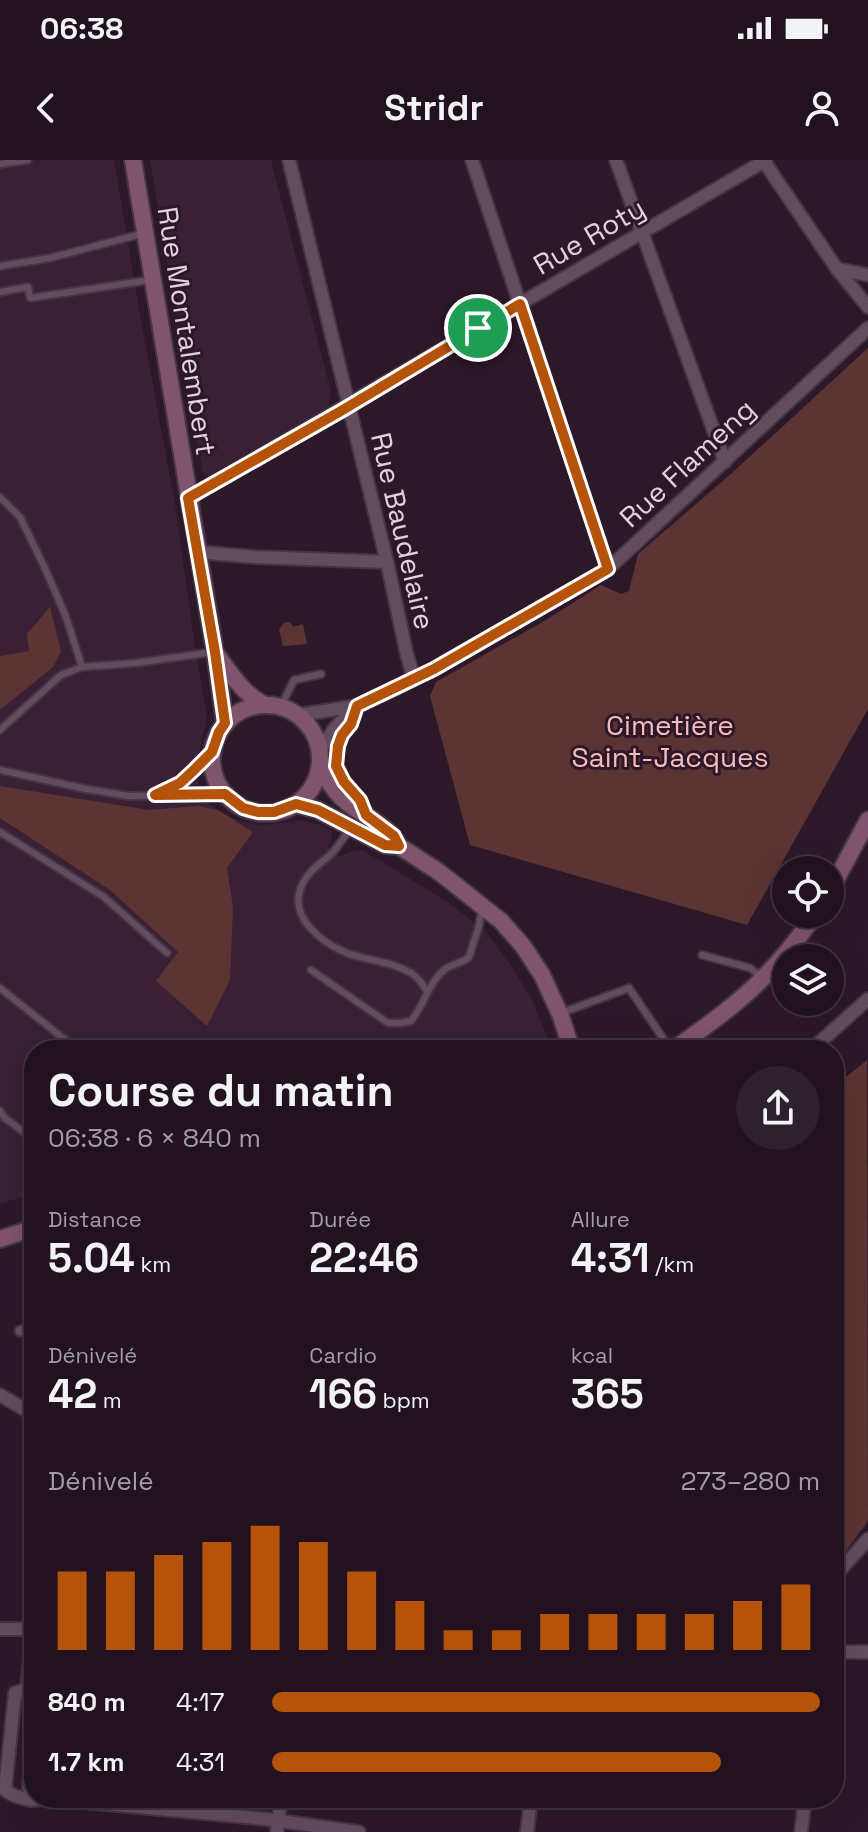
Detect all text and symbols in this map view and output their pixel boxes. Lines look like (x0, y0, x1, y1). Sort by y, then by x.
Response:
text: 06:38 (40, 9, 123, 48)
text: Stridr (384, 85, 484, 131)
icon: back (24, 86, 68, 130)
icon: person (800, 86, 844, 130)
street label: Rue Roty (527, 190, 651, 282)
street label: Rue Montalembert (150, 204, 224, 458)
pin (444, 294, 512, 362)
icon: arrive (456, 306, 500, 350)
street label: Rue Flameng (612, 391, 762, 535)
street label: Rue Baudelaire (363, 429, 443, 633)
park label: Cimetière Saint-Jacques (572, 707, 768, 775)
map controls (772, 856, 844, 1016)
button: locate (772, 856, 844, 928)
button: layers (772, 944, 844, 1016)
text: Course du matin (48, 1063, 394, 1119)
button: share (736, 1066, 820, 1150)
text: 06:38 · 6 × 840 m (48, 1121, 261, 1155)
text: Distance (48, 1205, 142, 1233)
text: Durée (309, 1205, 371, 1233)
text: Allure (571, 1205, 630, 1233)
text: 5.04 (48, 1233, 135, 1284)
text: 22:46 (309, 1233, 419, 1284)
text: 4:31 (571, 1233, 650, 1284)
text: km (135, 1250, 171, 1278)
text: /km (650, 1250, 694, 1278)
text: Dénivelé (48, 1341, 137, 1369)
text: Cardio (309, 1341, 377, 1369)
text: kcal (571, 1341, 613, 1369)
text: 42 (48, 1369, 97, 1420)
text: 166 (309, 1369, 377, 1420)
text: 365 (571, 1369, 644, 1420)
text: m (97, 1386, 122, 1414)
text: bpm (377, 1386, 430, 1414)
text: Dénivelé (48, 1464, 154, 1498)
text: 273–280 m (681, 1464, 820, 1498)
text: 840 m (48, 1685, 126, 1719)
text: 4:17 (176, 1685, 224, 1719)
text: 1.7 km (48, 1745, 125, 1779)
text: 4:31 (176, 1745, 225, 1779)

